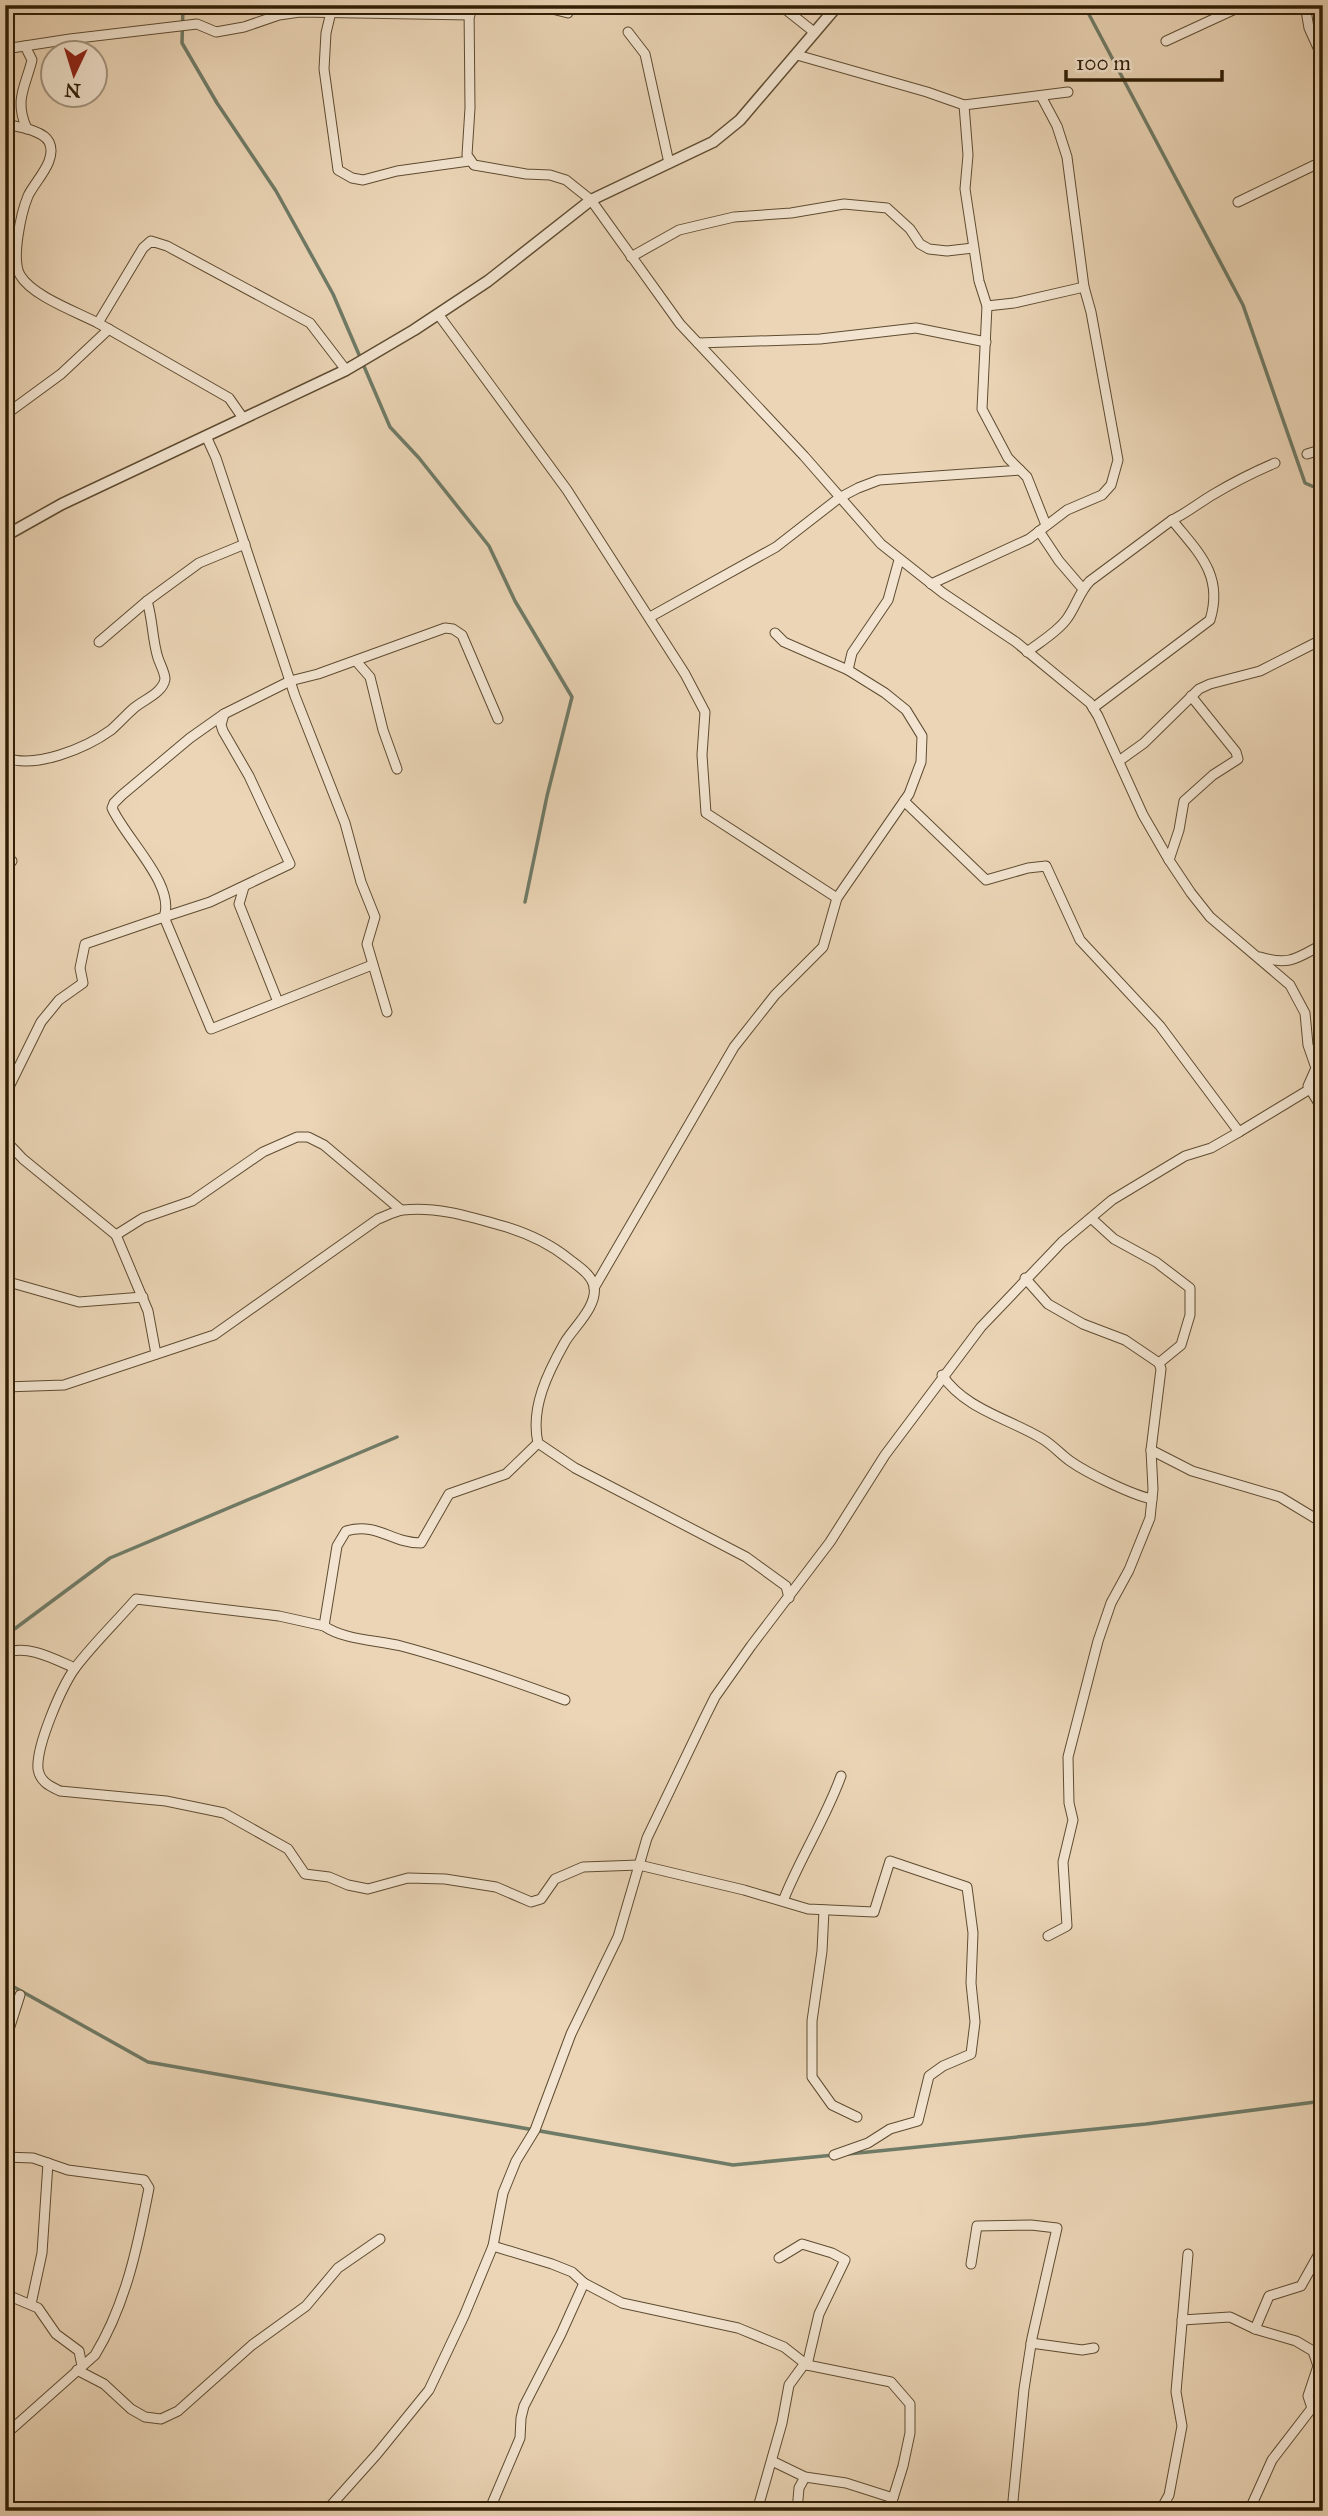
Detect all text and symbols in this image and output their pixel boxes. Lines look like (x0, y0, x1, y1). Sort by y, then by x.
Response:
north arrow (38, 38, 108, 108)
scale bar (1066, 38, 1221, 82)
text: 100 m (1076, 50, 1131, 76)
text: N (64, 78, 82, 102)

